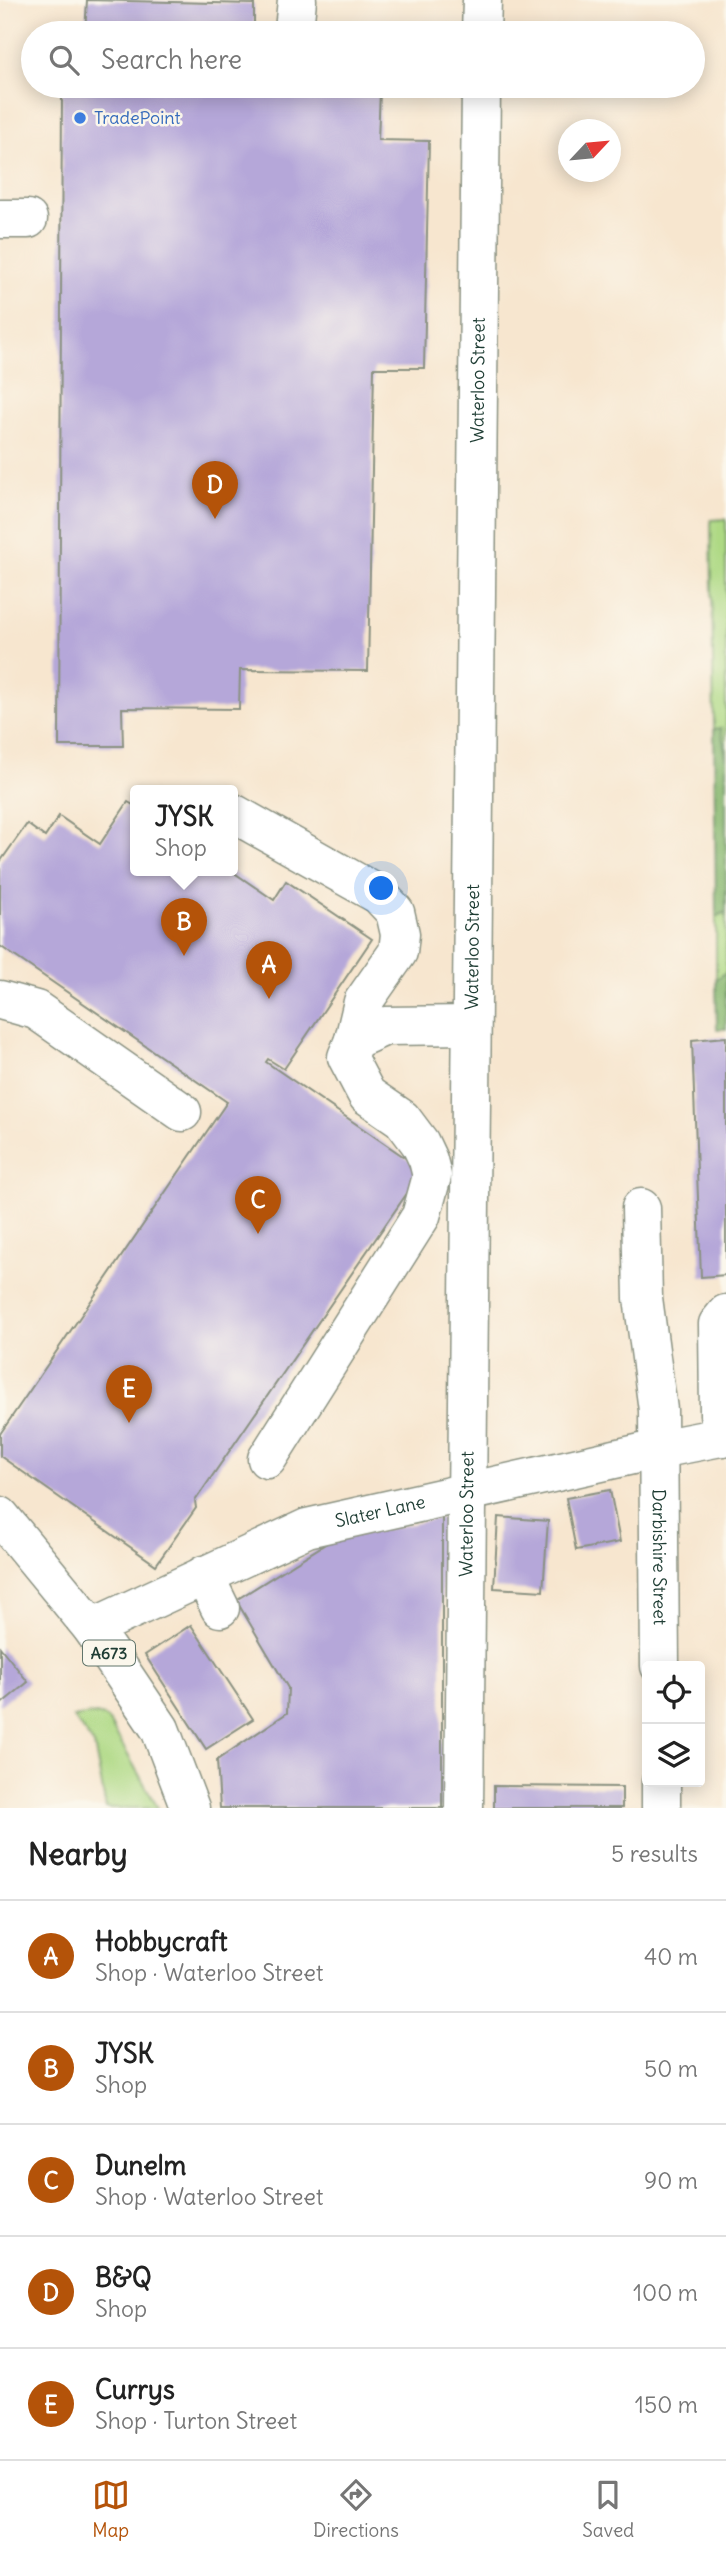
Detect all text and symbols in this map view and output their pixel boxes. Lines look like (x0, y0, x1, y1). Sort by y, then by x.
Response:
search box (21, 21, 705, 98)
icon: search (45, 41, 83, 79)
text: Search here (101, 43, 242, 76)
place label: TradePoint (94, 106, 181, 129)
marker: TradePoint (72, 110, 88, 126)
north arrow (558, 119, 621, 182)
street label: Waterloo Street (465, 317, 490, 443)
pin: D (192, 461, 238, 519)
popup (130, 785, 238, 876)
text: JYSK (155, 800, 213, 833)
text: Shop (155, 833, 207, 862)
your location (364, 871, 398, 905)
street label: Waterloo Street (460, 884, 484, 1010)
pin: B (161, 898, 207, 956)
pin: A (246, 941, 292, 999)
pin: C (235, 1176, 281, 1234)
pin: E (106, 1365, 152, 1423)
street label: Waterloo Street (454, 1451, 479, 1577)
street label: Darbishire Street (648, 1489, 672, 1625)
street label: Slater Lane (333, 1490, 427, 1532)
road number: A673 (83, 1640, 135, 1666)
map controls (642, 1661, 705, 1787)
button: locate (642, 1661, 705, 1724)
button: layers (642, 1724, 705, 1787)
text: Nearby (28, 1835, 128, 1873)
text: 5 results (611, 1839, 698, 1868)
text: Hobbycraft (95, 1925, 227, 1958)
text: A (44, 1942, 58, 1971)
text: 40 m (644, 1942, 698, 1971)
text: Shop · Waterloo Street (95, 1958, 324, 1987)
text: JYSK (95, 2037, 154, 2070)
text: B (43, 2054, 59, 2083)
text: 50 m (644, 2054, 698, 2083)
text: Shop (95, 2070, 147, 2099)
text: Dunelm (95, 2149, 186, 2182)
text: C (43, 2166, 59, 2195)
text: 90 m (644, 2166, 698, 2195)
text: Shop · Waterloo Street (95, 2182, 324, 2211)
text: B&Q (95, 2261, 152, 2294)
text: D (43, 2278, 59, 2307)
text: 100 m (633, 2278, 698, 2307)
text: Shop (95, 2294, 147, 2323)
text: Currys (95, 2373, 175, 2406)
text: E (44, 2390, 58, 2419)
text: 150 m (635, 2390, 698, 2419)
text: Shop · Turton Street (95, 2406, 297, 2435)
tab: Map (92, 2476, 130, 2542)
tab: Directions (313, 2476, 399, 2542)
tab: Saved (582, 2476, 634, 2542)

